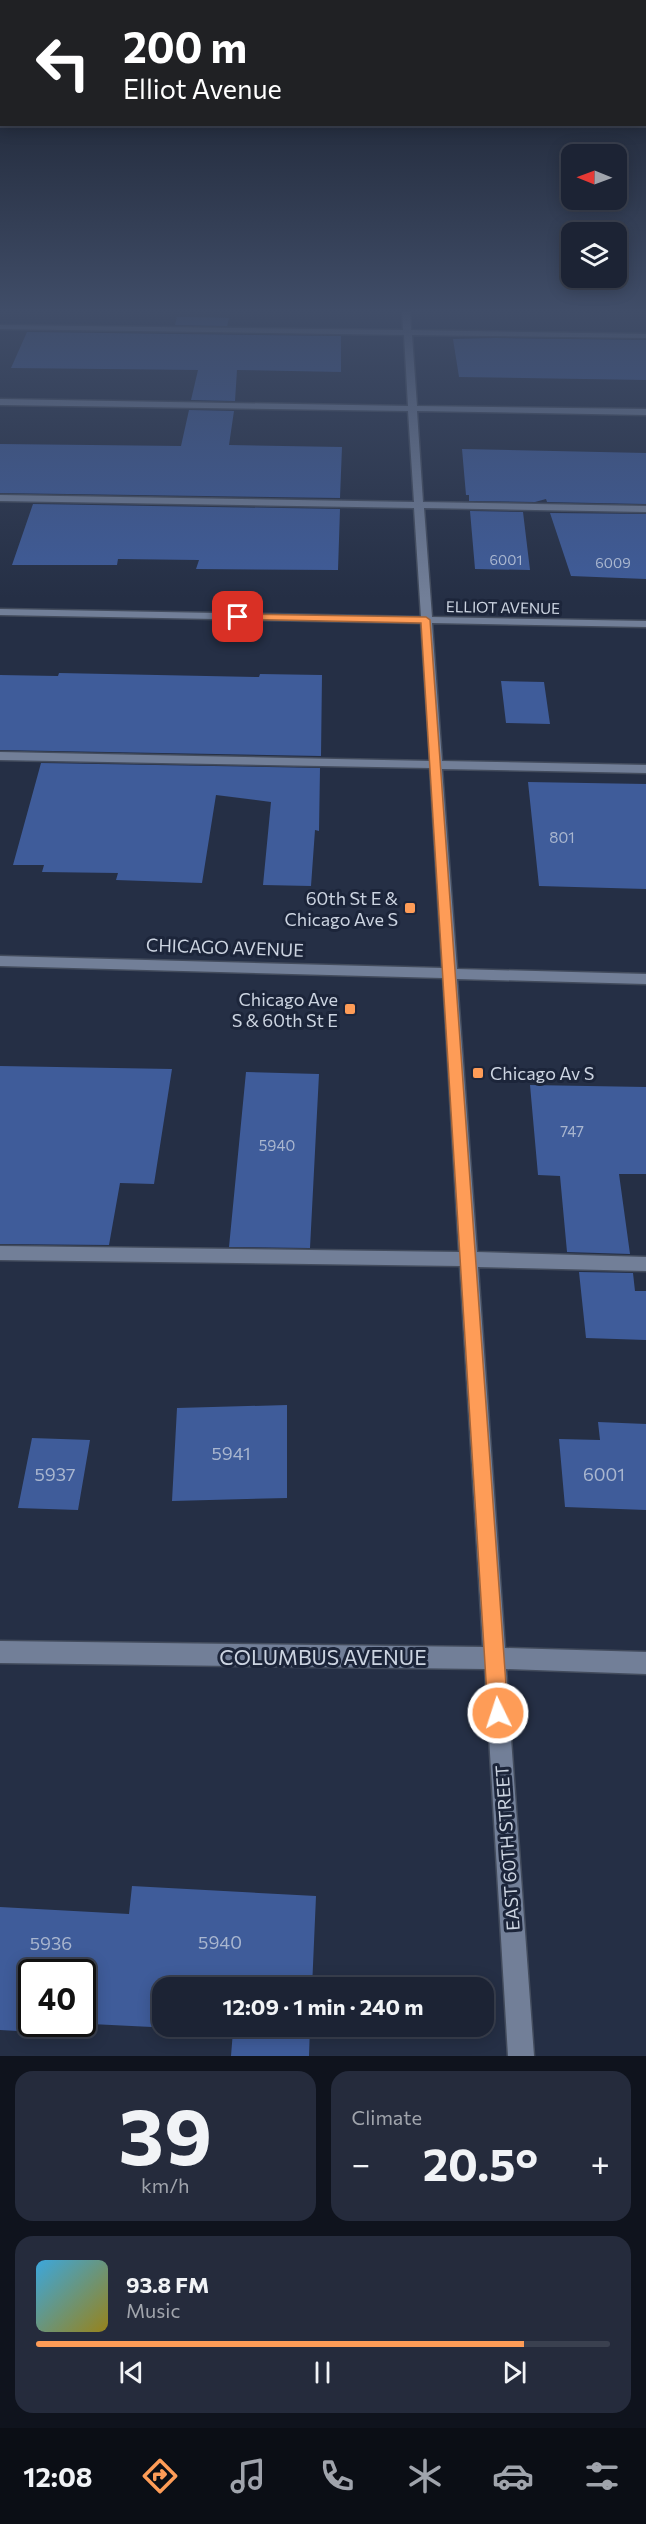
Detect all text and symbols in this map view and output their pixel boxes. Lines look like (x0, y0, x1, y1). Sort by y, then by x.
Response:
text: 200 m (123, 20, 247, 72)
icon: left (24, 24, 102, 102)
text: Elliot Avenue (123, 72, 282, 105)
north arrow (561, 144, 627, 210)
map controls (561, 144, 627, 288)
button: layers (561, 222, 627, 288)
house number: 6001 (490, 551, 522, 568)
house number: 6009 (595, 554, 631, 571)
pin (212, 591, 263, 642)
street label: ELLIOT AVENUE (446, 597, 560, 617)
icon: arrive (221, 600, 254, 633)
house number: 801 (549, 828, 575, 846)
place label: 60th St E & Chicago Ave S (284, 887, 398, 930)
marker: 60th St E & Chicago Ave S (403, 901, 417, 915)
street label: CHICAGO AVENUE (146, 933, 304, 961)
place label: Chicago Ave S & 60th St E (232, 988, 338, 1031)
marker: Chicago Ave S & 60th St E (343, 1002, 357, 1016)
place label: Chicago Av S (490, 1062, 594, 1084)
marker: Chicago Av S (471, 1066, 485, 1080)
house number: 747 (560, 1122, 584, 1140)
house number: 5940 (259, 1136, 295, 1154)
house number: 5941 (211, 1442, 251, 1464)
house number: 5937 (35, 1463, 75, 1485)
house number: 6001 (583, 1463, 625, 1485)
street label: COLUMBUS AVENUE (219, 1644, 427, 1669)
position arrow (466, 1681, 530, 1745)
street label: EAST 60TH STREET (490, 1765, 524, 1931)
house number: 5940 (198, 1931, 242, 1953)
house number: 5936 (30, 1932, 72, 1954)
speed limit sign: 40 (18, 1959, 96, 2037)
text: 12:09 · 1 min · 240 m (223, 1993, 423, 2020)
text: 39 (118, 2086, 212, 2181)
text: Climate (352, 2105, 422, 2129)
text: 20.5° (423, 2135, 538, 2190)
text: − (352, 2142, 370, 2183)
text: + (591, 2142, 610, 2183)
text: km/h (141, 2173, 190, 2197)
text: 93.8 FM (126, 2271, 209, 2298)
text: Music (126, 2298, 180, 2322)
icon: previous (115, 2356, 148, 2389)
icon: pause (306, 2356, 339, 2389)
icon: next (498, 2356, 531, 2389)
icon: directions (139, 2455, 181, 2497)
icon: music (227, 2455, 269, 2497)
icon: phone (316, 2455, 358, 2497)
icon: climate (404, 2455, 446, 2497)
icon: car (492, 2455, 534, 2497)
icon: filters (581, 2455, 623, 2497)
text: 12:08 (23, 2460, 93, 2493)

